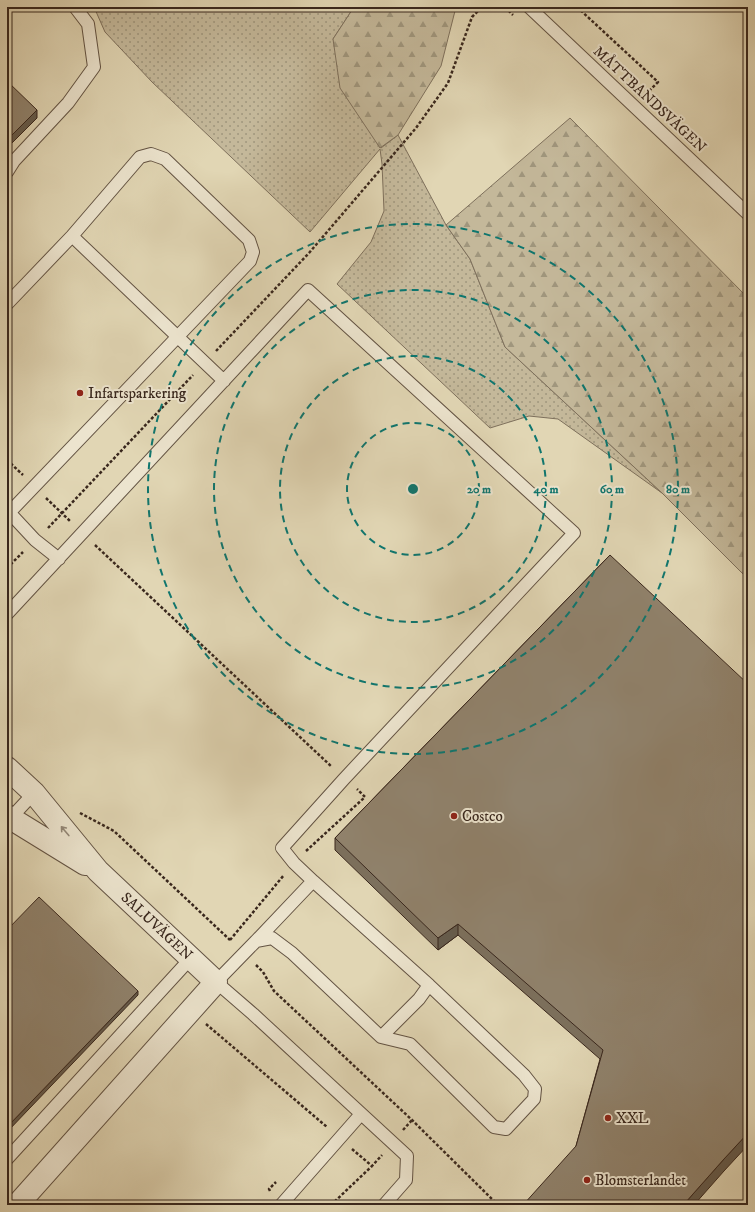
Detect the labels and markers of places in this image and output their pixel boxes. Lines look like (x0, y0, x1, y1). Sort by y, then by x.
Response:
place label: Infartsparkering (88, 384, 187, 403)
marker: Infartsparkering (75, 388, 85, 398)
centre of rings (406, 482, 420, 496)
place label: Costco (462, 807, 503, 826)
marker: Costco (449, 811, 459, 821)
place label: XXL (616, 1109, 649, 1128)
marker: XXL (603, 1113, 613, 1123)
place label: Blomsterlandet (595, 1171, 686, 1190)
marker: Blomsterlandet (582, 1175, 592, 1185)

